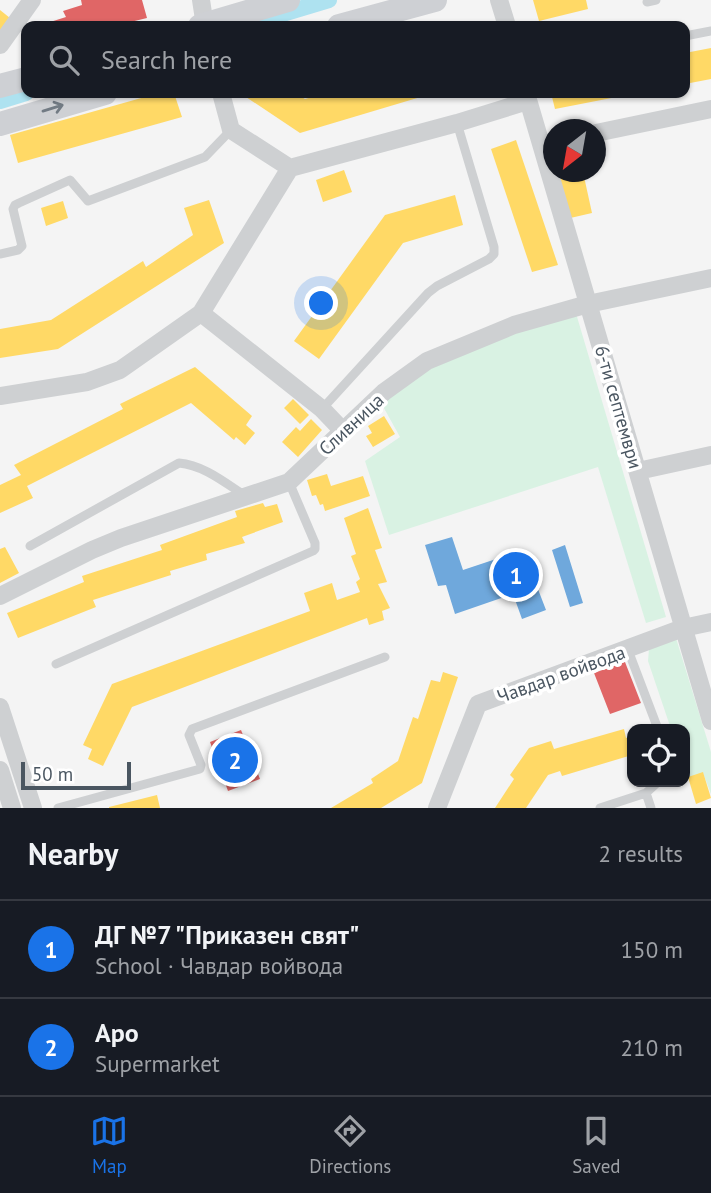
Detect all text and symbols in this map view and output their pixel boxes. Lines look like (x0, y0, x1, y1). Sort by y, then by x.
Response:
search box (21, 21, 690, 98)
icon: search (45, 41, 83, 79)
text: Search here (101, 43, 232, 76)
one-way arrow (41, 101, 63, 114)
north arrow (543, 119, 606, 182)
your location (304, 286, 338, 320)
street label: 6-ти септември (590, 343, 648, 471)
street label: Сливница (313, 388, 389, 460)
pin: 1 (493, 549, 539, 601)
street label: Чавдар войвода (494, 640, 628, 708)
map controls (627, 724, 690, 787)
button: locate (627, 724, 690, 787)
pin: 2 (212, 734, 258, 786)
scale bar (21, 759, 131, 791)
text: 50 m (32, 762, 73, 786)
text: Nearby (28, 834, 118, 873)
text: 2 results (599, 839, 683, 868)
text: ДГ №7 "Приказен свят" (95, 918, 359, 951)
text: 1 (44, 935, 58, 964)
text: 150 m (621, 935, 683, 964)
text: School · Чавдар войвода (95, 951, 343, 980)
text: Аро (95, 1016, 139, 1049)
text: 2 (44, 1033, 58, 1062)
text: 210 m (621, 1033, 683, 1062)
text: Supermarket (95, 1049, 220, 1078)
tab: Map (90, 1112, 128, 1178)
tab: Directions (309, 1112, 391, 1178)
tab: Saved (572, 1112, 621, 1178)

